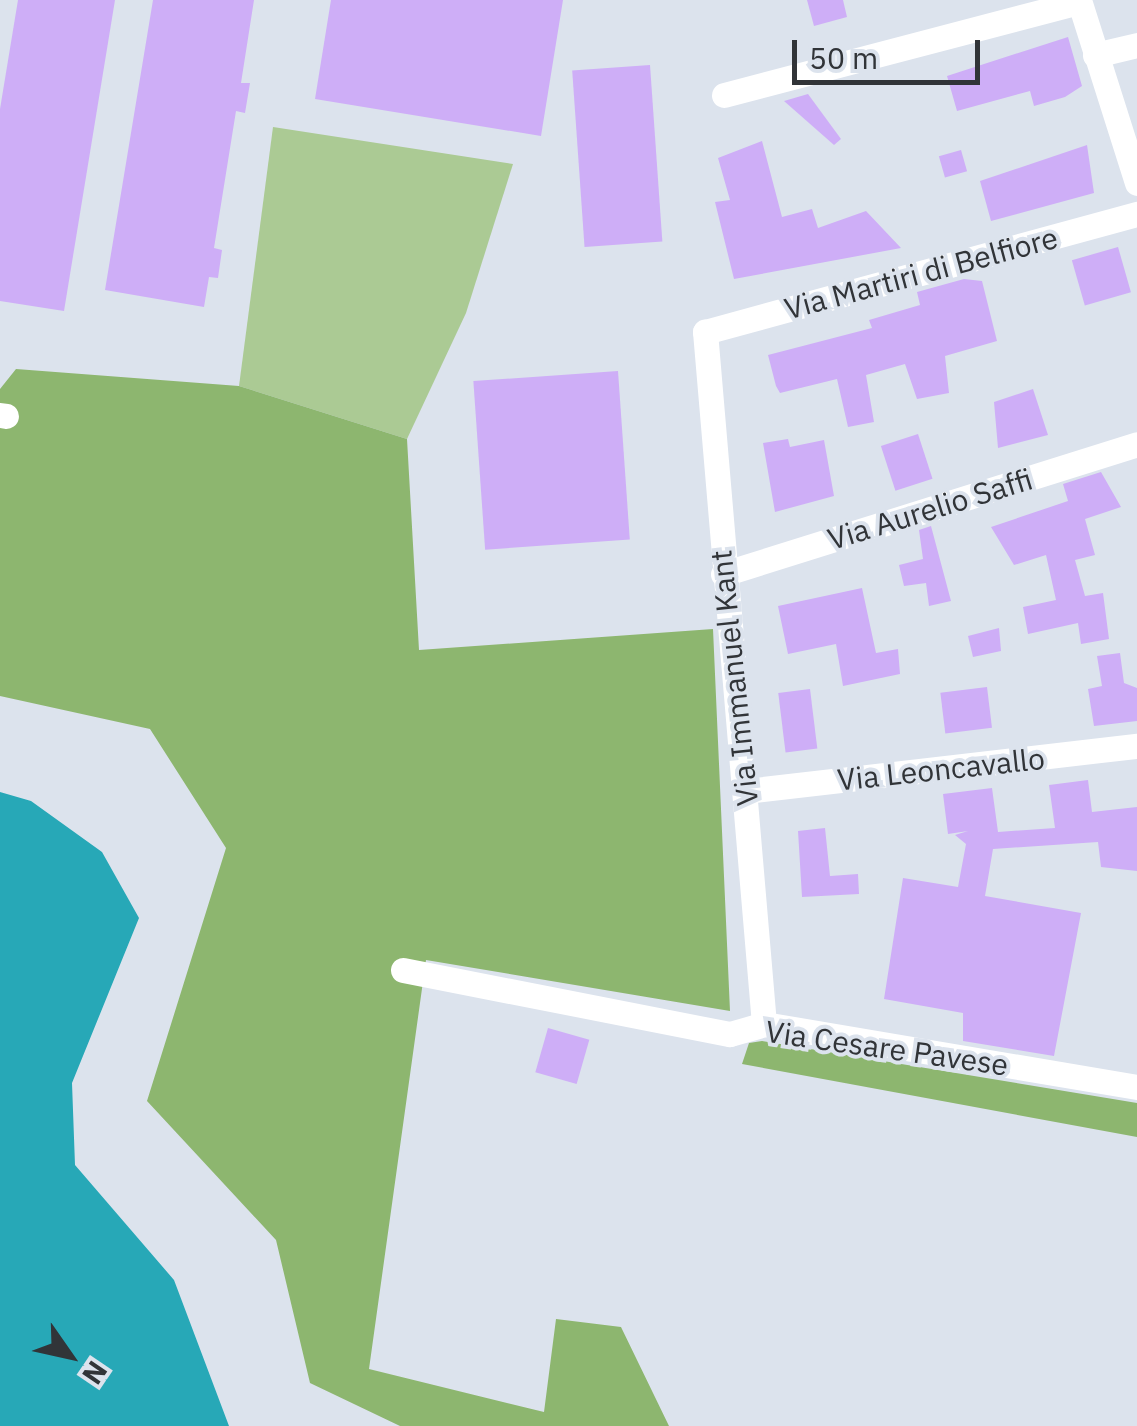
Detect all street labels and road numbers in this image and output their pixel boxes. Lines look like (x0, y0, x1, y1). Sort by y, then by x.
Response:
street label: Via Martiri di Belfiore (780, 219, 1062, 327)
street label: Via Aurelio Saffi (823, 461, 1037, 557)
street label: Via Immanuel Kant (703, 548, 765, 808)
street label: Via Leoncavallo (836, 740, 1046, 798)
street label: Via Cesare Pavese (763, 1013, 1011, 1083)

